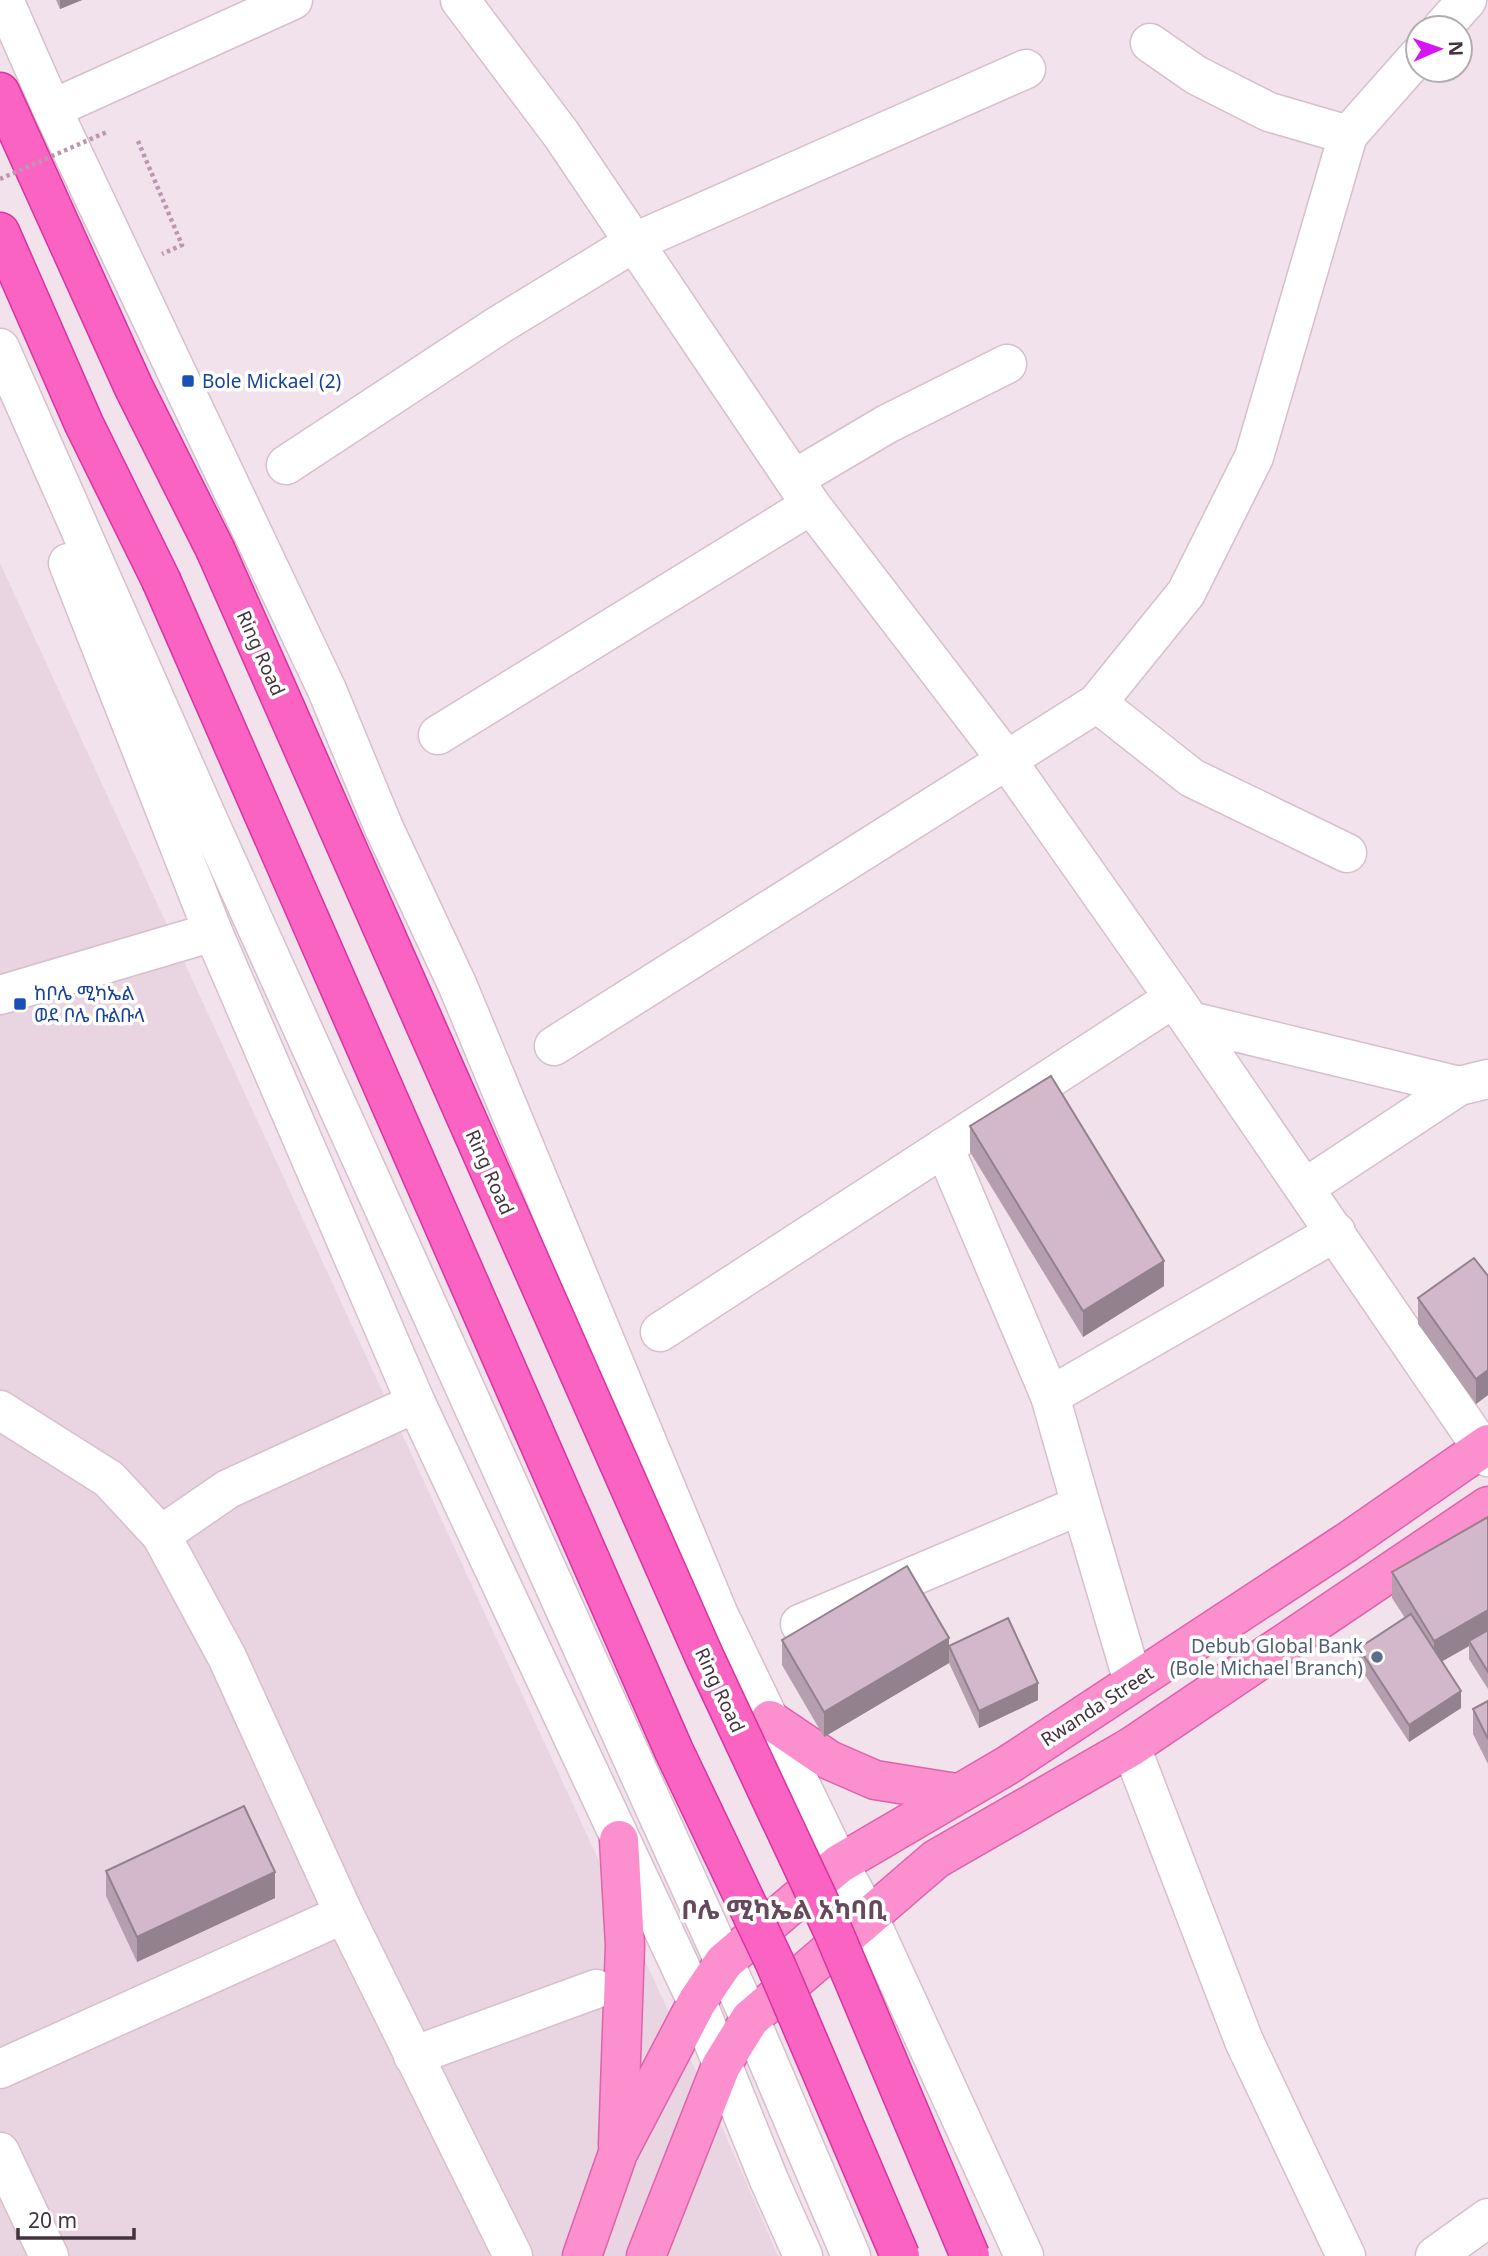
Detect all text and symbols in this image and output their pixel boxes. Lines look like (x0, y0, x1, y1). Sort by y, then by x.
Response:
north arrow (1404, 14, 1474, 84)
text: N (1443, 40, 1469, 57)
place label: Bole Mickael (2) (202, 368, 341, 394)
marker: Bole Mickael (2) (180, 373, 196, 389)
street label: Ring Road (231, 606, 291, 700)
place label: ከቦሌ ሚካኤል ወደ ቦሌ ቡልቡላ (34, 980, 145, 1028)
marker: ከቦሌ ሚካኤል ወደ ቦሌ ቡልቡላ (12, 996, 28, 1012)
street label: Ring Road (460, 1125, 520, 1219)
place label: Debub Global Bank (Bole Michael Branch) (1170, 1633, 1363, 1681)
street label: Ring Road (689, 1643, 751, 1737)
marker: Debub Global Bank (Bole Michael Branch) (1369, 1649, 1385, 1665)
street label: Rwanda Street (1036, 1660, 1158, 1752)
district label: ቦሌ ሚካኤል አካባቢ (681, 1891, 887, 1927)
scale bar (18, 2196, 133, 2240)
text: 20 m (28, 2206, 77, 2234)

